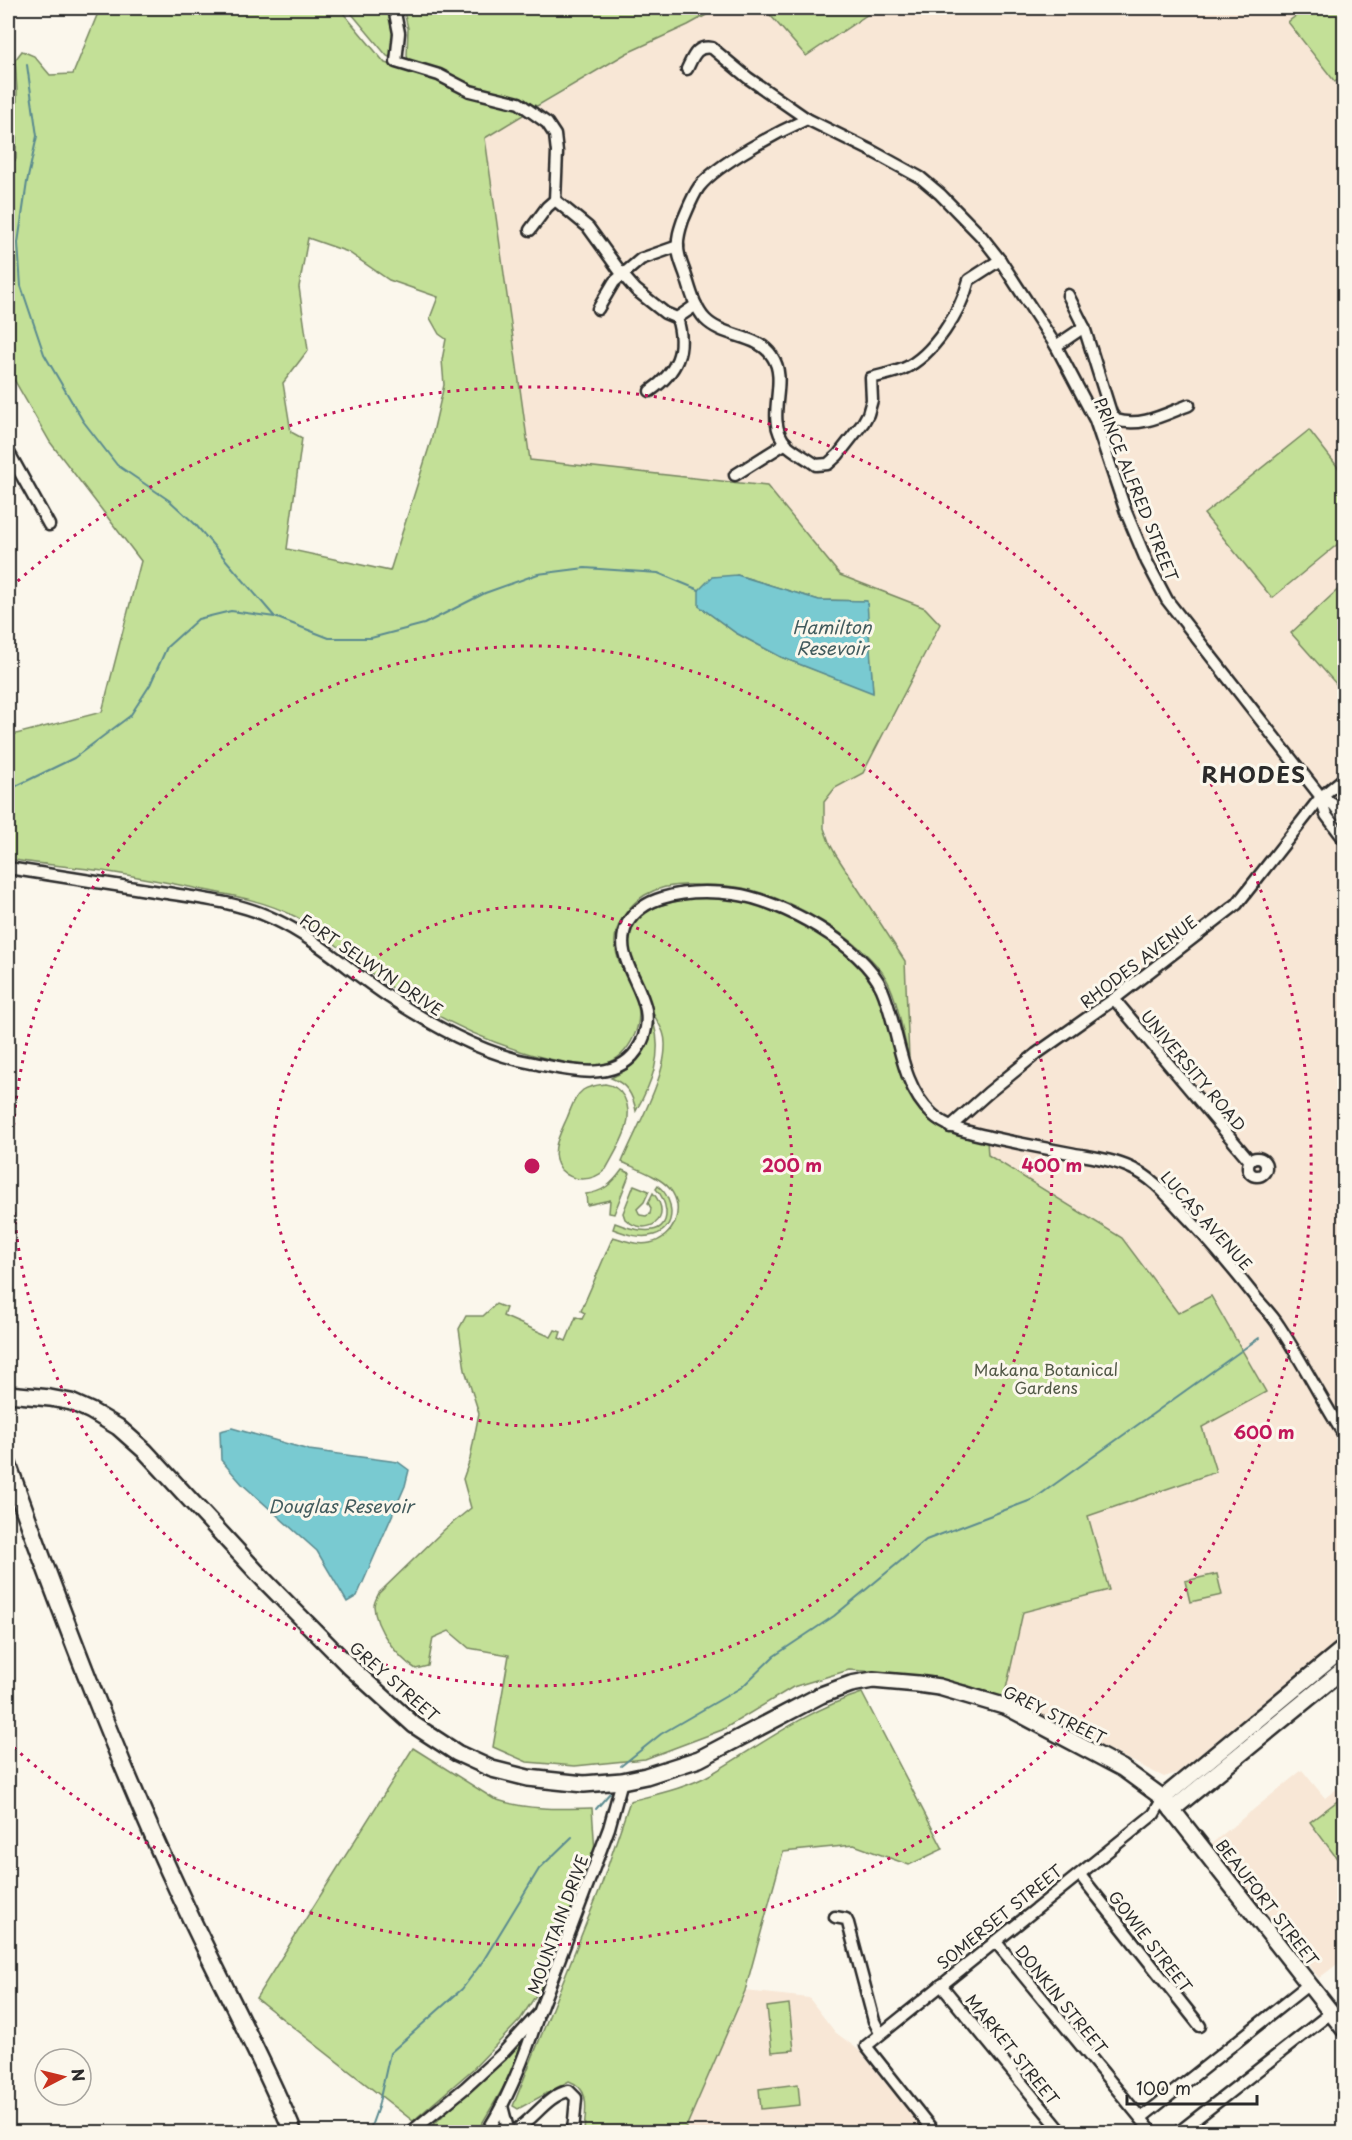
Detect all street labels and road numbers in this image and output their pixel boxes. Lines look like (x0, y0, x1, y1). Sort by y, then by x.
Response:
street label: PRINCE ALFRED STREET (1089, 394, 1185, 584)
street label: FORT SELWYN DRIVE (296, 907, 448, 1021)
street label: RHODES AVENUE (1074, 909, 1202, 1013)
street label: UNIVERSITY ROAD (1136, 1004, 1252, 1136)
street label: LUCAS AVENUE (1156, 1165, 1258, 1275)
street label: GREY STREET (345, 1635, 445, 1727)
street label: GREY STREET (999, 1679, 1111, 1749)
street label: BEAUFORT STREET (1211, 1834, 1325, 1971)
street label: MOUNTAIN DRIVE (521, 1851, 593, 1997)
street label: SOMERSET STREET (931, 1858, 1067, 1974)
street label: GOWIE STREET (1104, 1885, 1199, 1997)
street label: DONKIN STREET (1010, 1939, 1114, 2059)
street label: MARKET STREET (961, 1988, 1065, 2110)

